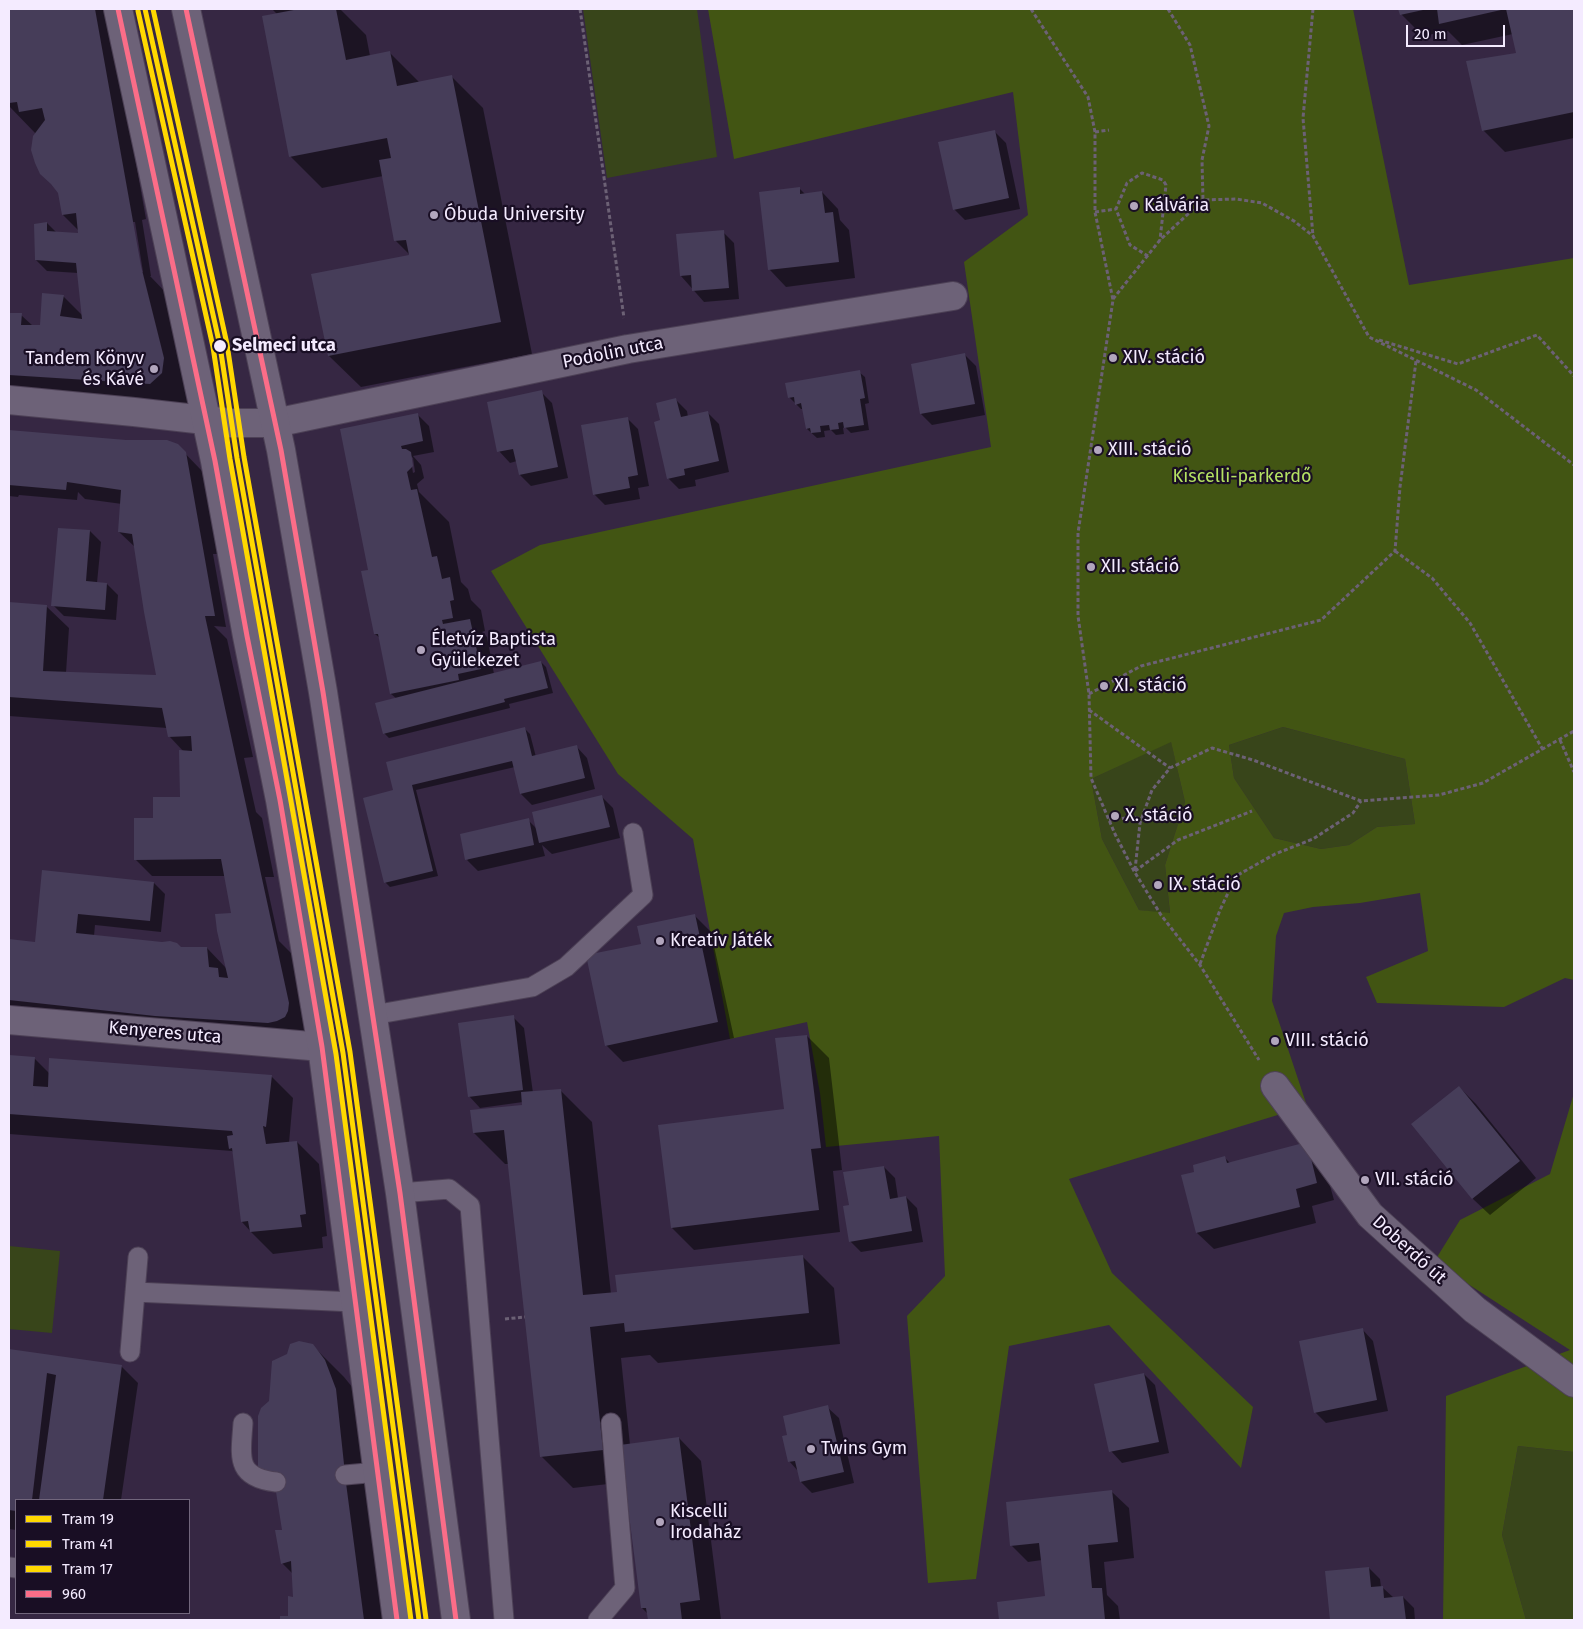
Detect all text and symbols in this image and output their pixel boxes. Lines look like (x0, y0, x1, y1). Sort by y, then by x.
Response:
scale bar (1408, 15, 1507, 47)
text: 20 m (1414, 25, 1447, 43)
place label: Kálvária (1144, 195, 1209, 217)
marker: Kálvária (1128, 200, 1140, 212)
place label: Óbuda University (444, 204, 585, 226)
marker: Óbuda University (428, 209, 440, 221)
street label: Podolin utca (561, 333, 665, 373)
place label: Selmeci utca (232, 335, 336, 357)
marker: Selmeci utca (212, 338, 228, 354)
place label: XIV. stáció (1123, 347, 1205, 369)
place label: Tandem Könyv és Kávé (25, 348, 144, 390)
marker: XIV. stáció (1107, 352, 1119, 364)
marker: Tandem Könyv és Kávé (148, 363, 160, 375)
place label: XIII. stáció (1108, 439, 1192, 461)
marker: XIII. stáció (1092, 444, 1104, 456)
park label: Kiscelli-parkerdő (1173, 466, 1311, 488)
place label: XII. stáció (1101, 556, 1179, 578)
marker: XII. stáció (1085, 561, 1097, 573)
place label: Életvíz Baptista Gyülekezet (431, 629, 556, 672)
marker: Életvíz Baptista Gyülekezet (415, 644, 427, 656)
place label: XI. stáció (1114, 675, 1187, 697)
marker: XI. stáció (1098, 680, 1110, 692)
place label: X. stáció (1125, 805, 1193, 827)
marker: X. stáció (1109, 810, 1121, 822)
place label: IX. stáció (1168, 874, 1241, 896)
marker: IX. stáció (1152, 879, 1164, 891)
place label: Kreatív Játék (670, 930, 772, 952)
marker: Kreatív Játék (654, 935, 666, 947)
street label: Kenyeres utca (108, 1017, 222, 1049)
place label: VIII. stáció (1285, 1030, 1369, 1052)
marker: VIII. stáció (1269, 1035, 1281, 1047)
place label: VII. stáció (1375, 1169, 1453, 1191)
marker: VII. stáció (1359, 1174, 1371, 1186)
street label: Doberdó út (1368, 1211, 1450, 1289)
place label: Twins Gym (821, 1438, 907, 1460)
marker: Twins Gym (805, 1443, 817, 1455)
legend (15, 1499, 190, 1614)
place label: Kiscelli Irodaház (670, 1501, 741, 1544)
text: Tram 19 (62, 1510, 114, 1528)
marker: Kiscelli Irodaház (654, 1516, 666, 1528)
text: Tram 41 (62, 1535, 113, 1553)
text: Tram 17 (62, 1560, 113, 1578)
text: 960 (62, 1585, 86, 1603)

